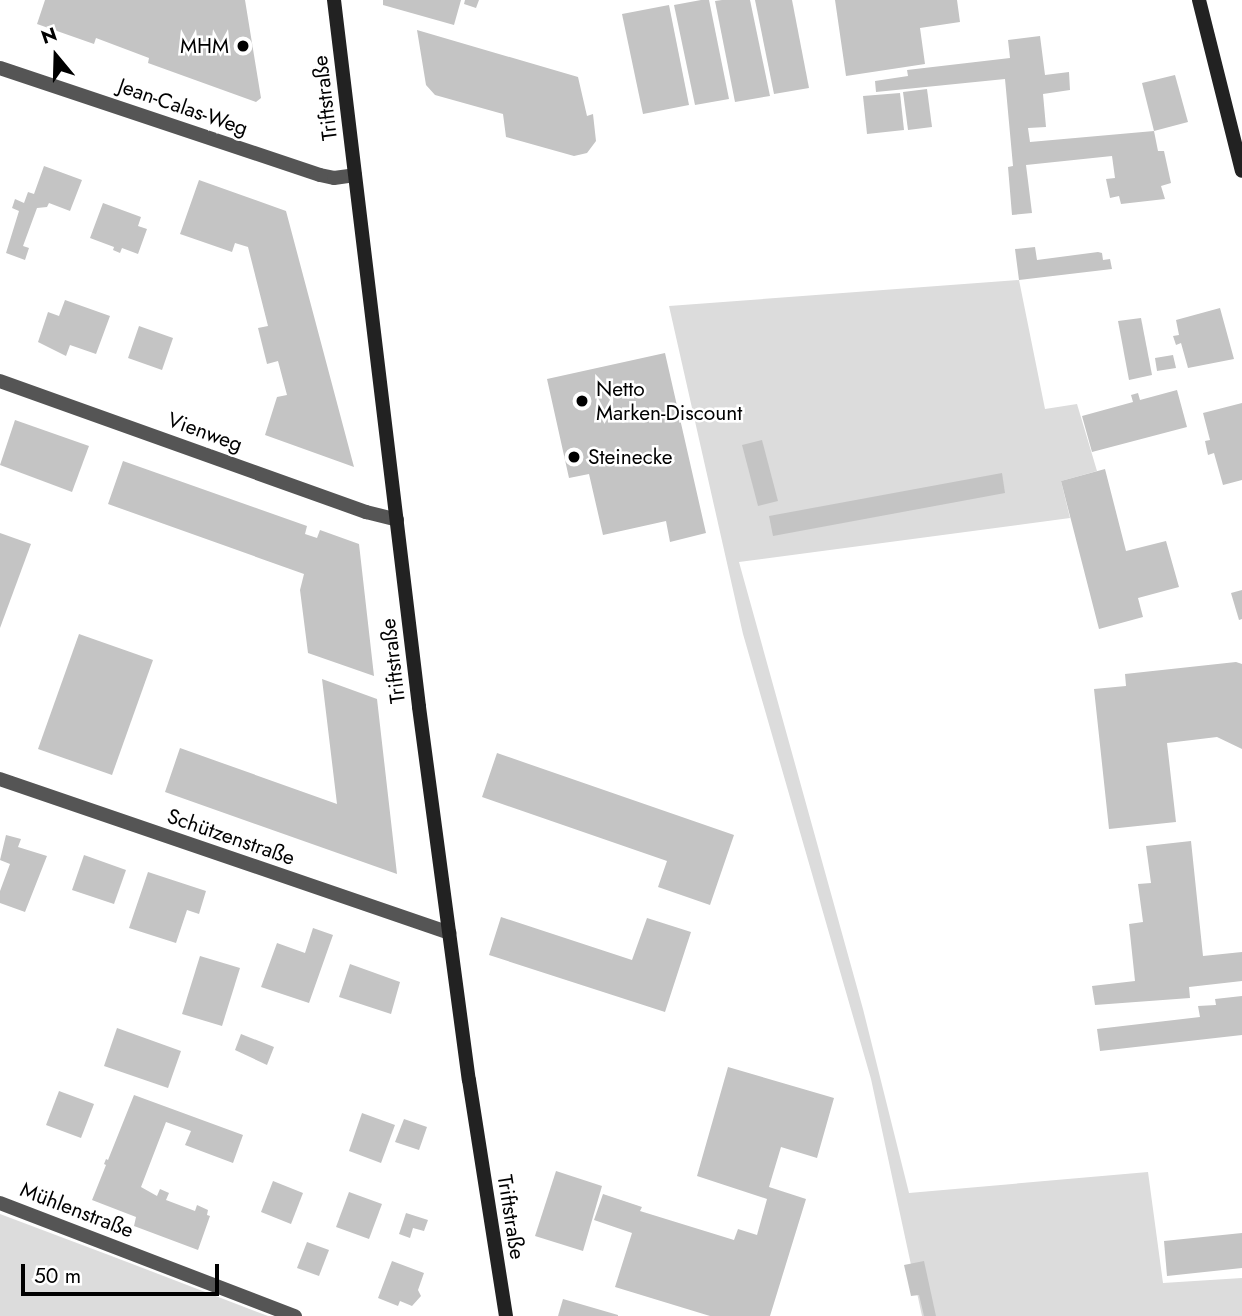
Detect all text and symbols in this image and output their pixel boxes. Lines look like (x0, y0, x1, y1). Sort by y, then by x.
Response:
text: N (37, 20, 61, 51)
north arrow (21, 21, 91, 91)
place label: MHM (180, 33, 229, 59)
marker: MHM (235, 38, 251, 54)
street label: Triftstraße (307, 54, 343, 142)
street label: Jean-Calas-Weg (115, 73, 251, 141)
place label: Netto Marken-Discount (596, 376, 742, 426)
marker: Netto Marken-Discount (574, 393, 590, 409)
street label: Vienweg (164, 407, 246, 457)
place label: Steinecke (588, 444, 672, 470)
marker: Steinecke (566, 449, 582, 465)
street label: Triftstraße (375, 617, 411, 705)
street label: Schützenstraße (164, 803, 298, 871)
street label: Triftstraße (492, 1173, 530, 1261)
street label: Mühlenstraße (17, 1177, 137, 1243)
scale bar (24, 1250, 222, 1294)
text: 50 m (34, 1261, 81, 1291)

